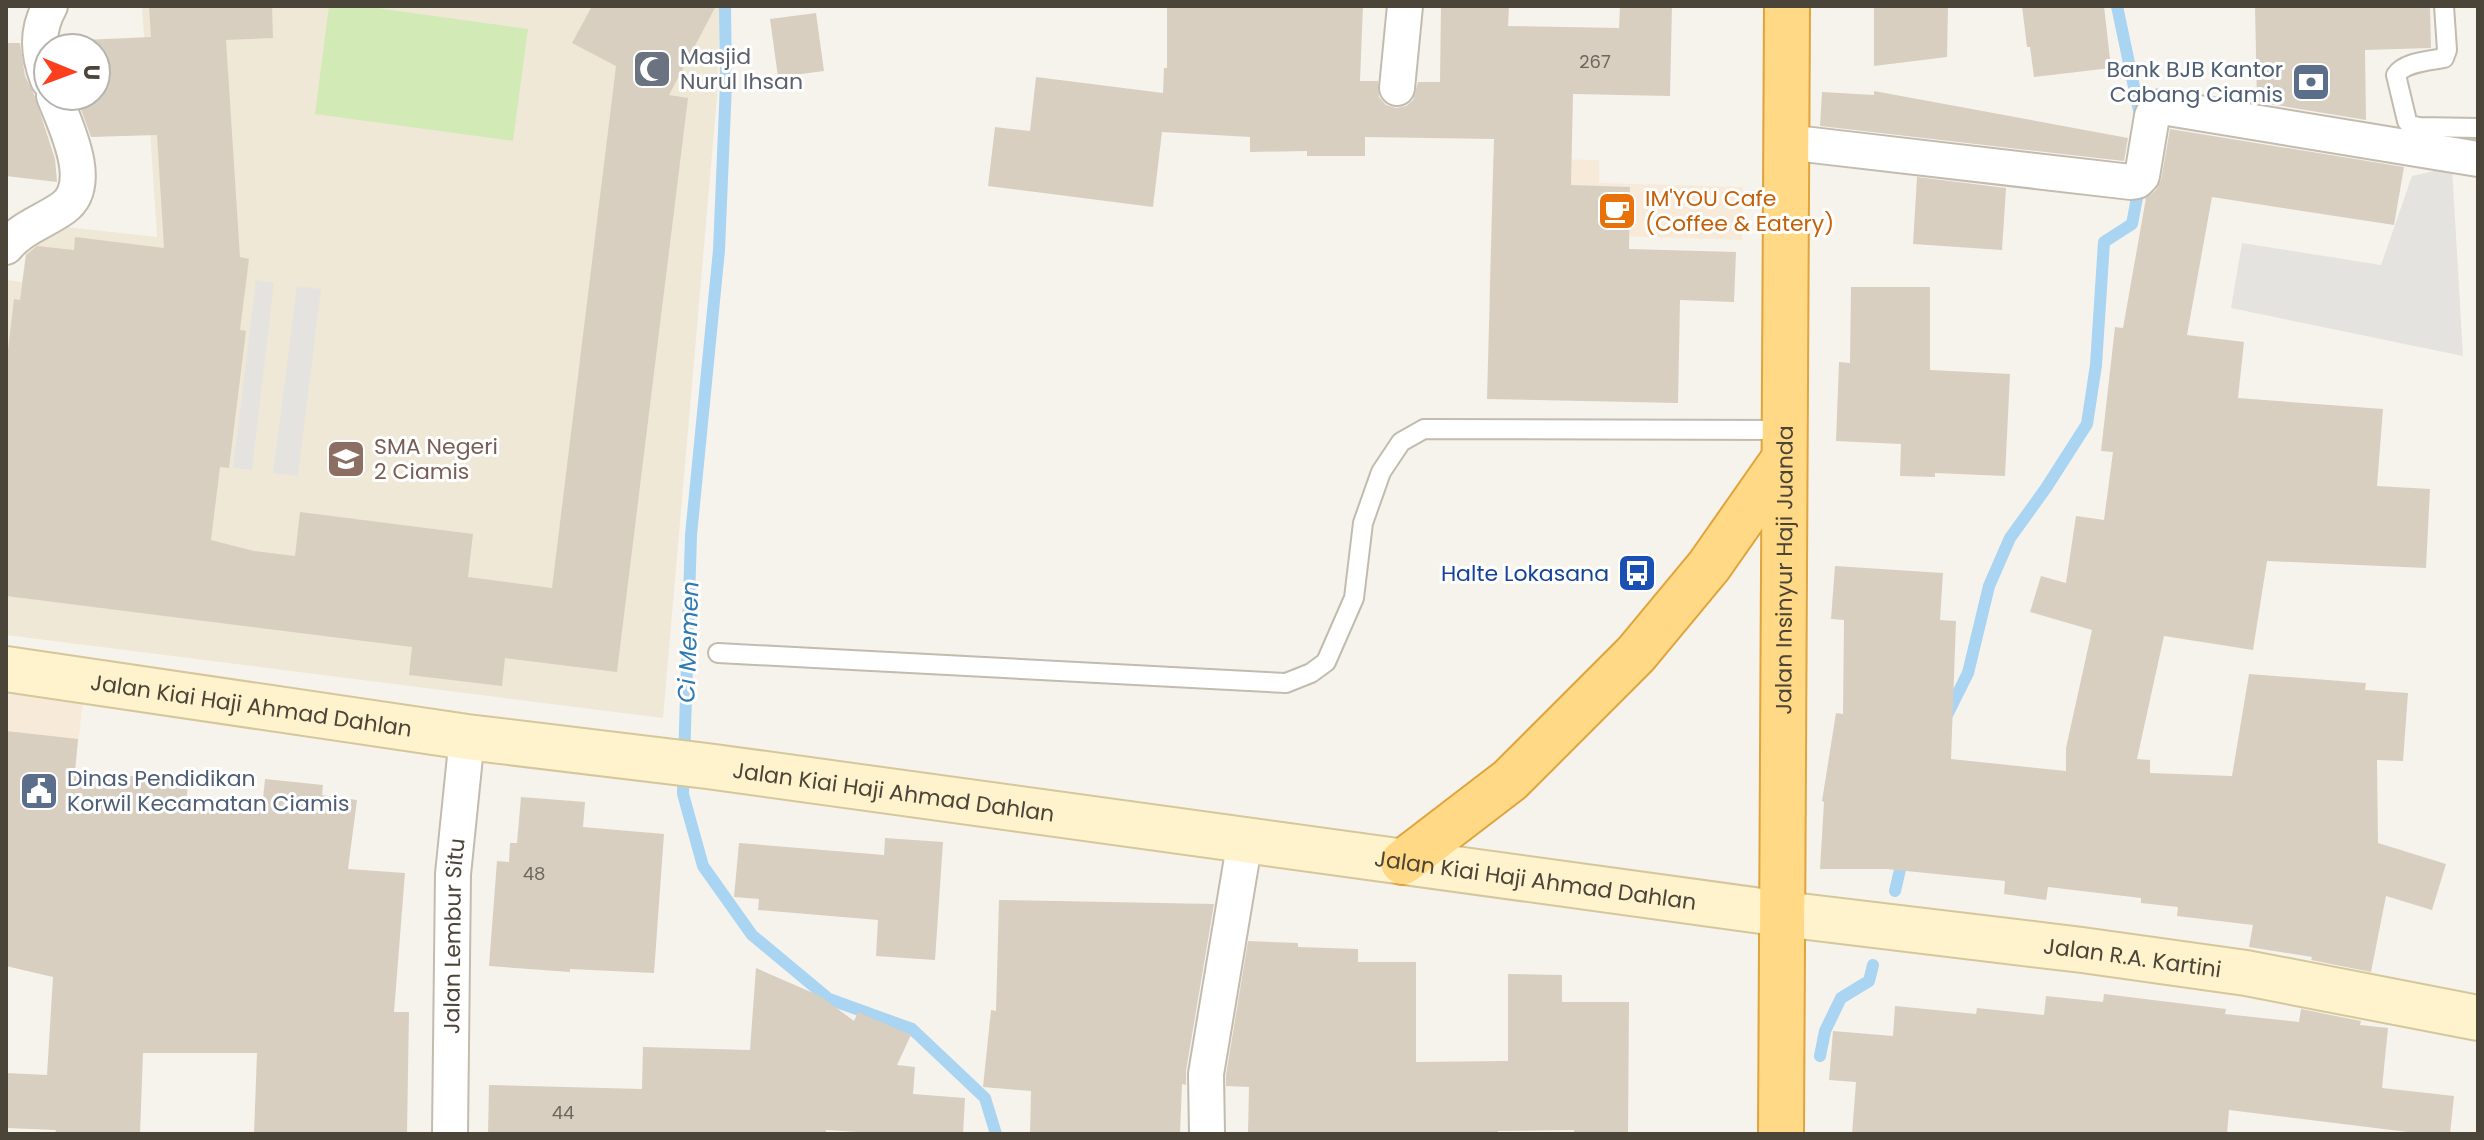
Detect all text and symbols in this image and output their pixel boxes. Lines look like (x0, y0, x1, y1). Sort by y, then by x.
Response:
north arrow (32, 32, 112, 112)
place label: Masjid Nurul Ihsan (680, 41, 803, 97)
mosque icon: Masjid Nurul Ihsan (631, 48, 673, 90)
house number: 267 (1579, 49, 1611, 74)
place label: Bank BJB Kantor Cabang Ciamis (2106, 54, 2283, 110)
bank icon: Bank BJB Kantor Cabang Ciamis (2290, 61, 2332, 103)
text: U (76, 64, 107, 80)
place label: IM'YOU Cafe (Coffee & Eatery) (1645, 183, 1834, 239)
cafe icon: IM'YOU Cafe (Coffee & Eatery) (1596, 190, 1638, 232)
street label: Jalan Insinyur Haji Juanda (1768, 425, 1800, 715)
place label: SMA Negeri 2 Ciamis (374, 431, 498, 487)
school or university icon: SMA Negeri 2 Ciamis (325, 438, 367, 480)
bus stop icon: Halte Lokasana (1616, 552, 1658, 594)
place label: Halte Lokasana (1441, 558, 1609, 589)
water label: Ci Memen (669, 580, 707, 704)
street label: Jalan Kiai Haji Ahmad Dahlan (89, 666, 414, 744)
street label: Jalan Kiai Haji Ahmad Dahlan (731, 754, 1056, 829)
place label: Dinas Pendidikan Korwil Kecamatan Ciamis (67, 763, 349, 819)
public building icon: Dinas Pendidikan Korwil Kecamatan Ciamis (18, 770, 60, 812)
street label: Jalan Lembur Situ (436, 837, 472, 1034)
street label: Jalan Kiai Haji Ahmad Dahlan (1373, 842, 1698, 917)
house number: 48 (523, 861, 545, 886)
street label: Jalan R.A. Kartini (2042, 930, 2223, 985)
house number: 44 (552, 1100, 574, 1125)

